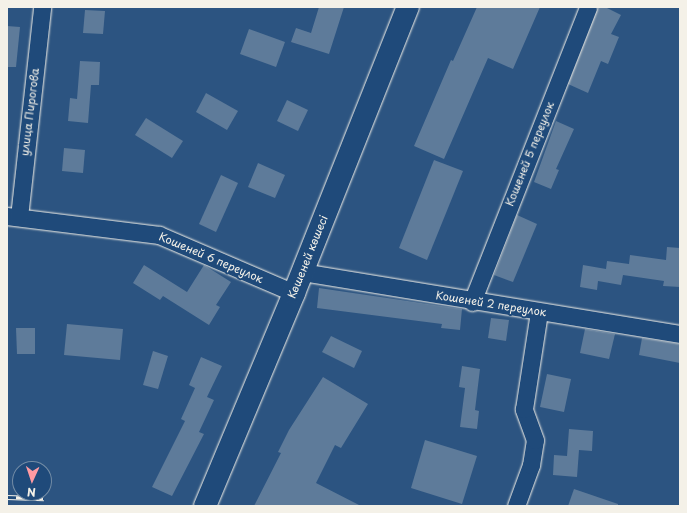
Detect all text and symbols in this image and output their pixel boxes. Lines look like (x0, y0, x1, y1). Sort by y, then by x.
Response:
street label: улица Пирогова (18, 67, 42, 157)
street label: Кошеней 5 переулок (503, 100, 557, 208)
street label: Көшеней көшесі (285, 213, 331, 301)
street label: Кошеней 6 переулок (157, 230, 265, 286)
street label: Кошеней 2 переулок (434, 289, 548, 319)
north arrow (12, 461, 52, 501)
text: N (27, 484, 36, 501)

